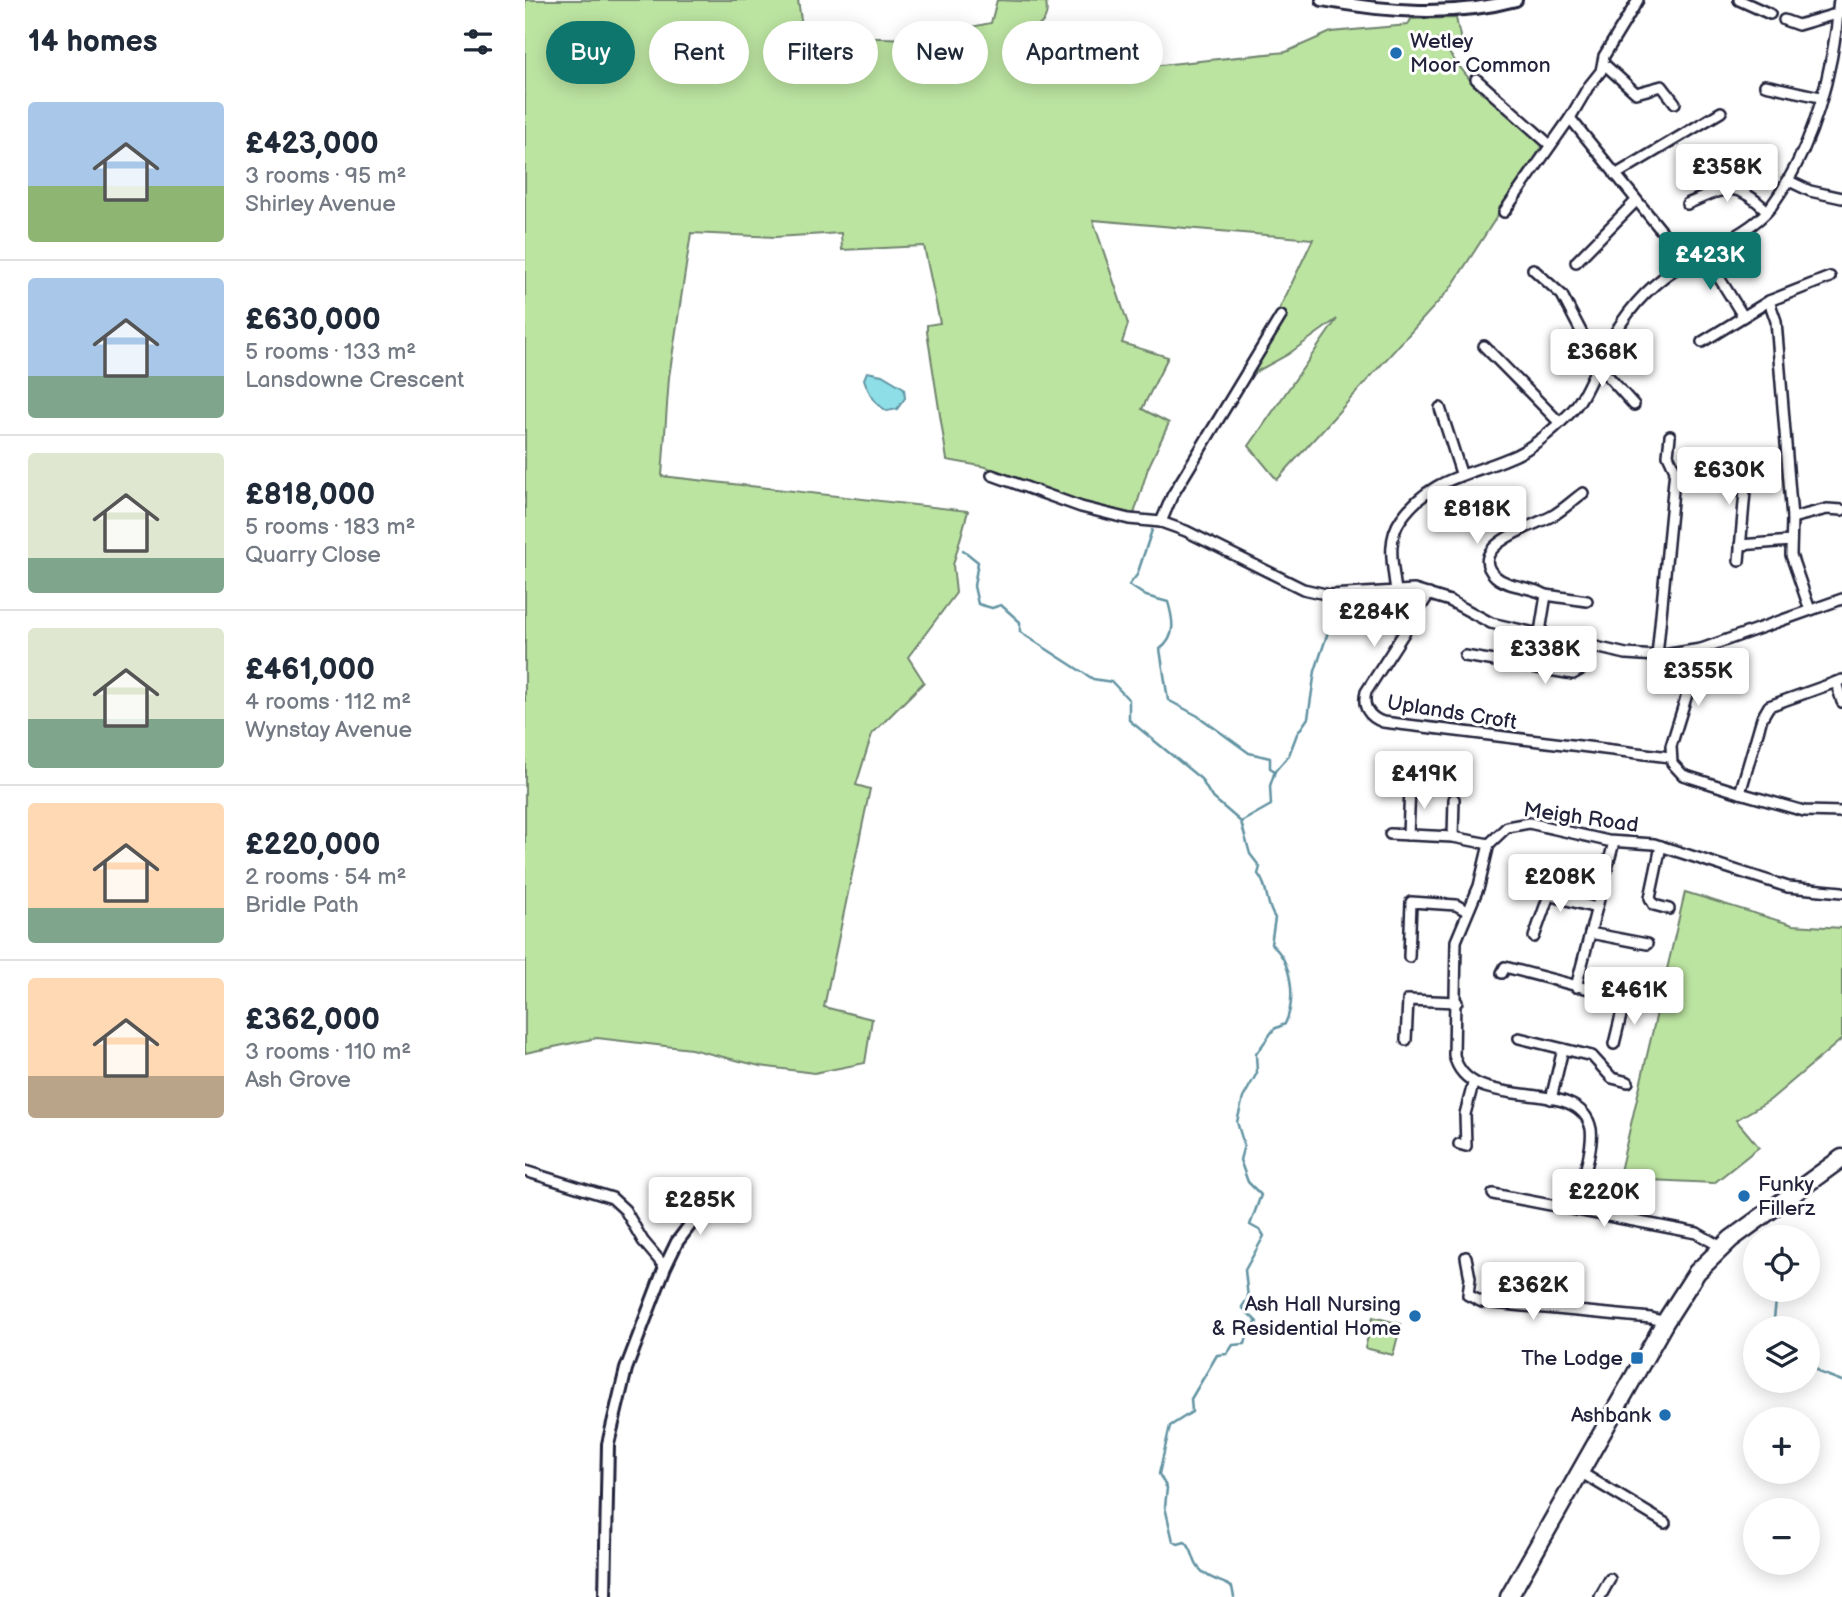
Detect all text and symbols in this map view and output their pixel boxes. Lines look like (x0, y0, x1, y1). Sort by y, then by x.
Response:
chip: Buy (546, 21, 635, 84)
chip: Rent (649, 21, 749, 84)
chip: Filters (763, 21, 878, 84)
chip: New (892, 21, 988, 84)
chip: Apartment (1002, 21, 1163, 84)
icon: filters (459, 23, 497, 61)
text: 14 homes (28, 24, 157, 60)
place label: Wetley Moor Common (1410, 29, 1551, 78)
marker: Wetley Moor Common (1388, 45, 1404, 61)
text: £423,000 (245, 126, 379, 162)
icon: home (84, 130, 168, 214)
pin: £358K (1678, 144, 1776, 204)
text: £358K (1692, 153, 1762, 181)
text: 3 rooms · 95 m² (245, 162, 406, 190)
text: Shirley Avenue (245, 190, 396, 218)
pin: £423K (1661, 232, 1759, 292)
text: £423K (1675, 241, 1745, 269)
text: £630,000 (245, 302, 381, 338)
icon: home (84, 306, 168, 390)
pin: £368K (1553, 330, 1651, 389)
text: 5 rooms · 133 m² (245, 338, 416, 366)
text: £368K (1566, 338, 1638, 366)
text: Lansdowne Crescent (245, 366, 464, 394)
pin: £630K (1680, 448, 1778, 507)
text: £630K (1693, 456, 1765, 484)
text: £818,000 (245, 477, 375, 513)
icon: home (84, 481, 168, 565)
pin: £818K (1428, 486, 1526, 546)
text: £818K (1443, 495, 1511, 523)
text: 5 rooms · 183 m² (245, 513, 415, 541)
text: Quarry Close (245, 541, 381, 569)
pin: £284K (1325, 590, 1423, 649)
text: £284K (1338, 598, 1410, 626)
pin: £338K (1496, 626, 1594, 686)
text: £338K (1510, 635, 1580, 663)
pin: £355K (1649, 648, 1747, 708)
text: £461,000 (245, 652, 375, 688)
icon: home (84, 656, 168, 740)
text: £355K (1663, 657, 1733, 685)
text: 4 rooms · 112 m² (245, 688, 411, 716)
street label: Uplands Croft (1385, 690, 1519, 735)
text: Wynstay Avenue (245, 716, 412, 744)
pin: £419K (1375, 752, 1473, 811)
text: £419K (1391, 760, 1457, 788)
street label: Meigh Road (1522, 797, 1640, 838)
text: £220,000 (245, 827, 380, 863)
icon: home (84, 831, 168, 915)
pin: £208K (1511, 855, 1609, 914)
text: 2 rooms · 54 m² (245, 863, 407, 891)
text: £208K (1524, 863, 1596, 891)
text: Bridle Path (245, 891, 359, 919)
pin: £461K (1585, 968, 1683, 1027)
text: £461K (1600, 976, 1668, 1004)
text: £362,000 (245, 1002, 380, 1038)
icon: home (84, 1006, 168, 1090)
text: 3 rooms · 110 m² (245, 1038, 411, 1066)
text: Ash Grove (245, 1066, 351, 1094)
pin: £220K (1555, 1170, 1653, 1229)
place label: Funky Fillerz (1758, 1172, 1816, 1221)
pin: £285K (651, 1178, 749, 1237)
text: £220K (1568, 1178, 1640, 1206)
text: £285K (665, 1186, 735, 1214)
marker: Funky Fillerz (1736, 1188, 1752, 1204)
map controls (1743, 1225, 1820, 1575)
button: locate (1743, 1225, 1820, 1302)
pin: £362K (1484, 1262, 1582, 1322)
text: £362K (1497, 1271, 1569, 1299)
place label: Ash Hall Nursing & Residential Home (1212, 1292, 1401, 1341)
marker: Ash Hall Nursing & Residential Home (1407, 1308, 1423, 1324)
button: layers (1743, 1316, 1820, 1393)
place label: The Lodge (1521, 1346, 1623, 1371)
marker: The Lodge (1629, 1350, 1645, 1366)
place label: Ashbank (1571, 1403, 1652, 1428)
marker: Ashbank (1657, 1407, 1673, 1423)
button: + (1743, 1407, 1820, 1484)
button: − (1743, 1498, 1820, 1575)

